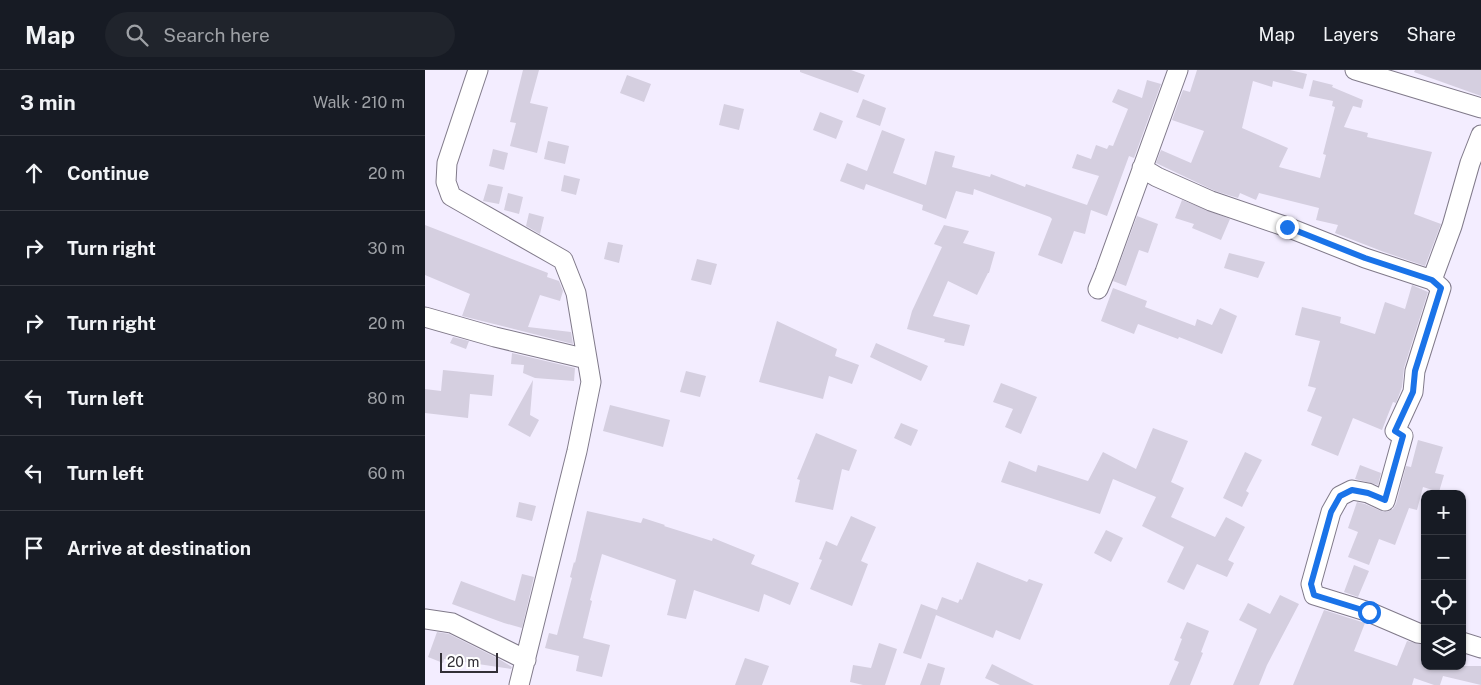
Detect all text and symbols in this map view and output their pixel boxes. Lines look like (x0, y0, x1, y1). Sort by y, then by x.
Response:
search box (105, 12, 455, 57)
text: Map (25, 21, 75, 49)
icon: search (123, 21, 151, 49)
text: Search here (163, 24, 270, 46)
text: Map (1259, 24, 1295, 45)
text: Layers (1323, 24, 1379, 45)
text: Share (1407, 24, 1456, 45)
text: 3 min (20, 90, 76, 115)
text: Walk · 210 m (313, 93, 405, 112)
icon: ahead (20, 159, 48, 187)
text: Continue (67, 162, 149, 184)
text: 20 m (368, 164, 405, 183)
route end (1276, 216, 1299, 239)
icon: right (20, 234, 48, 262)
text: Turn right (67, 237, 156, 259)
text: 30 m (368, 239, 405, 258)
icon: right (20, 309, 48, 337)
text: Turn right (67, 312, 156, 334)
text: 20 m (368, 314, 405, 333)
icon: left (20, 384, 48, 412)
text: Turn left (67, 387, 144, 409)
text: 80 m (367, 389, 405, 408)
icon: left (20, 459, 48, 487)
text: Turn left (67, 462, 144, 484)
text: 60 m (368, 464, 405, 483)
map controls (1421, 490, 1466, 670)
button: + (1421, 490, 1466, 535)
icon: arrive (20, 534, 48, 562)
button: − (1421, 535, 1466, 580)
text: Arrive at destination (67, 537, 251, 559)
button: locate (1421, 580, 1466, 625)
route start (1358, 601, 1381, 624)
button: layers (1421, 625, 1466, 670)
scale bar (440, 650, 497, 673)
text: 20 m (447, 654, 479, 670)

